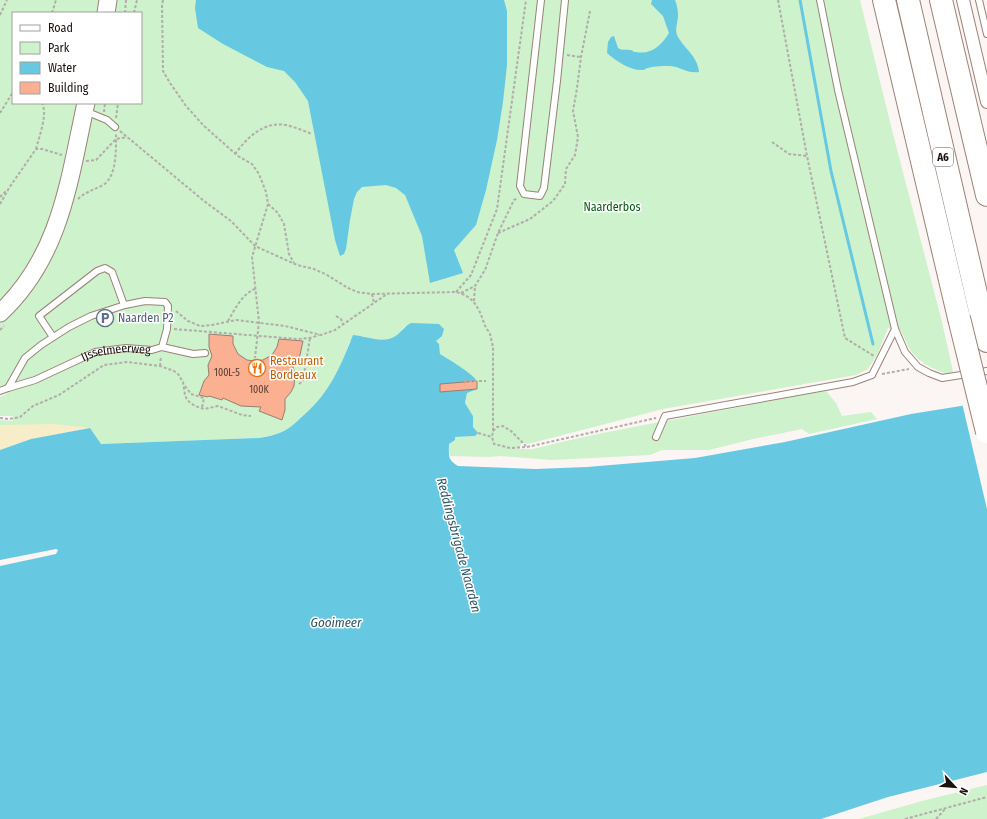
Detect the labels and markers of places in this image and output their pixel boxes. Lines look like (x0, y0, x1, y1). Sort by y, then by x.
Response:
parking icon: Naarden P2 (95, 308, 115, 328)
place label: Naarden P2 (118, 311, 174, 325)
place label: Restaurant Bordeaux (270, 354, 323, 382)
restaurant icon: Restaurant Bordeaux (247, 358, 267, 378)

